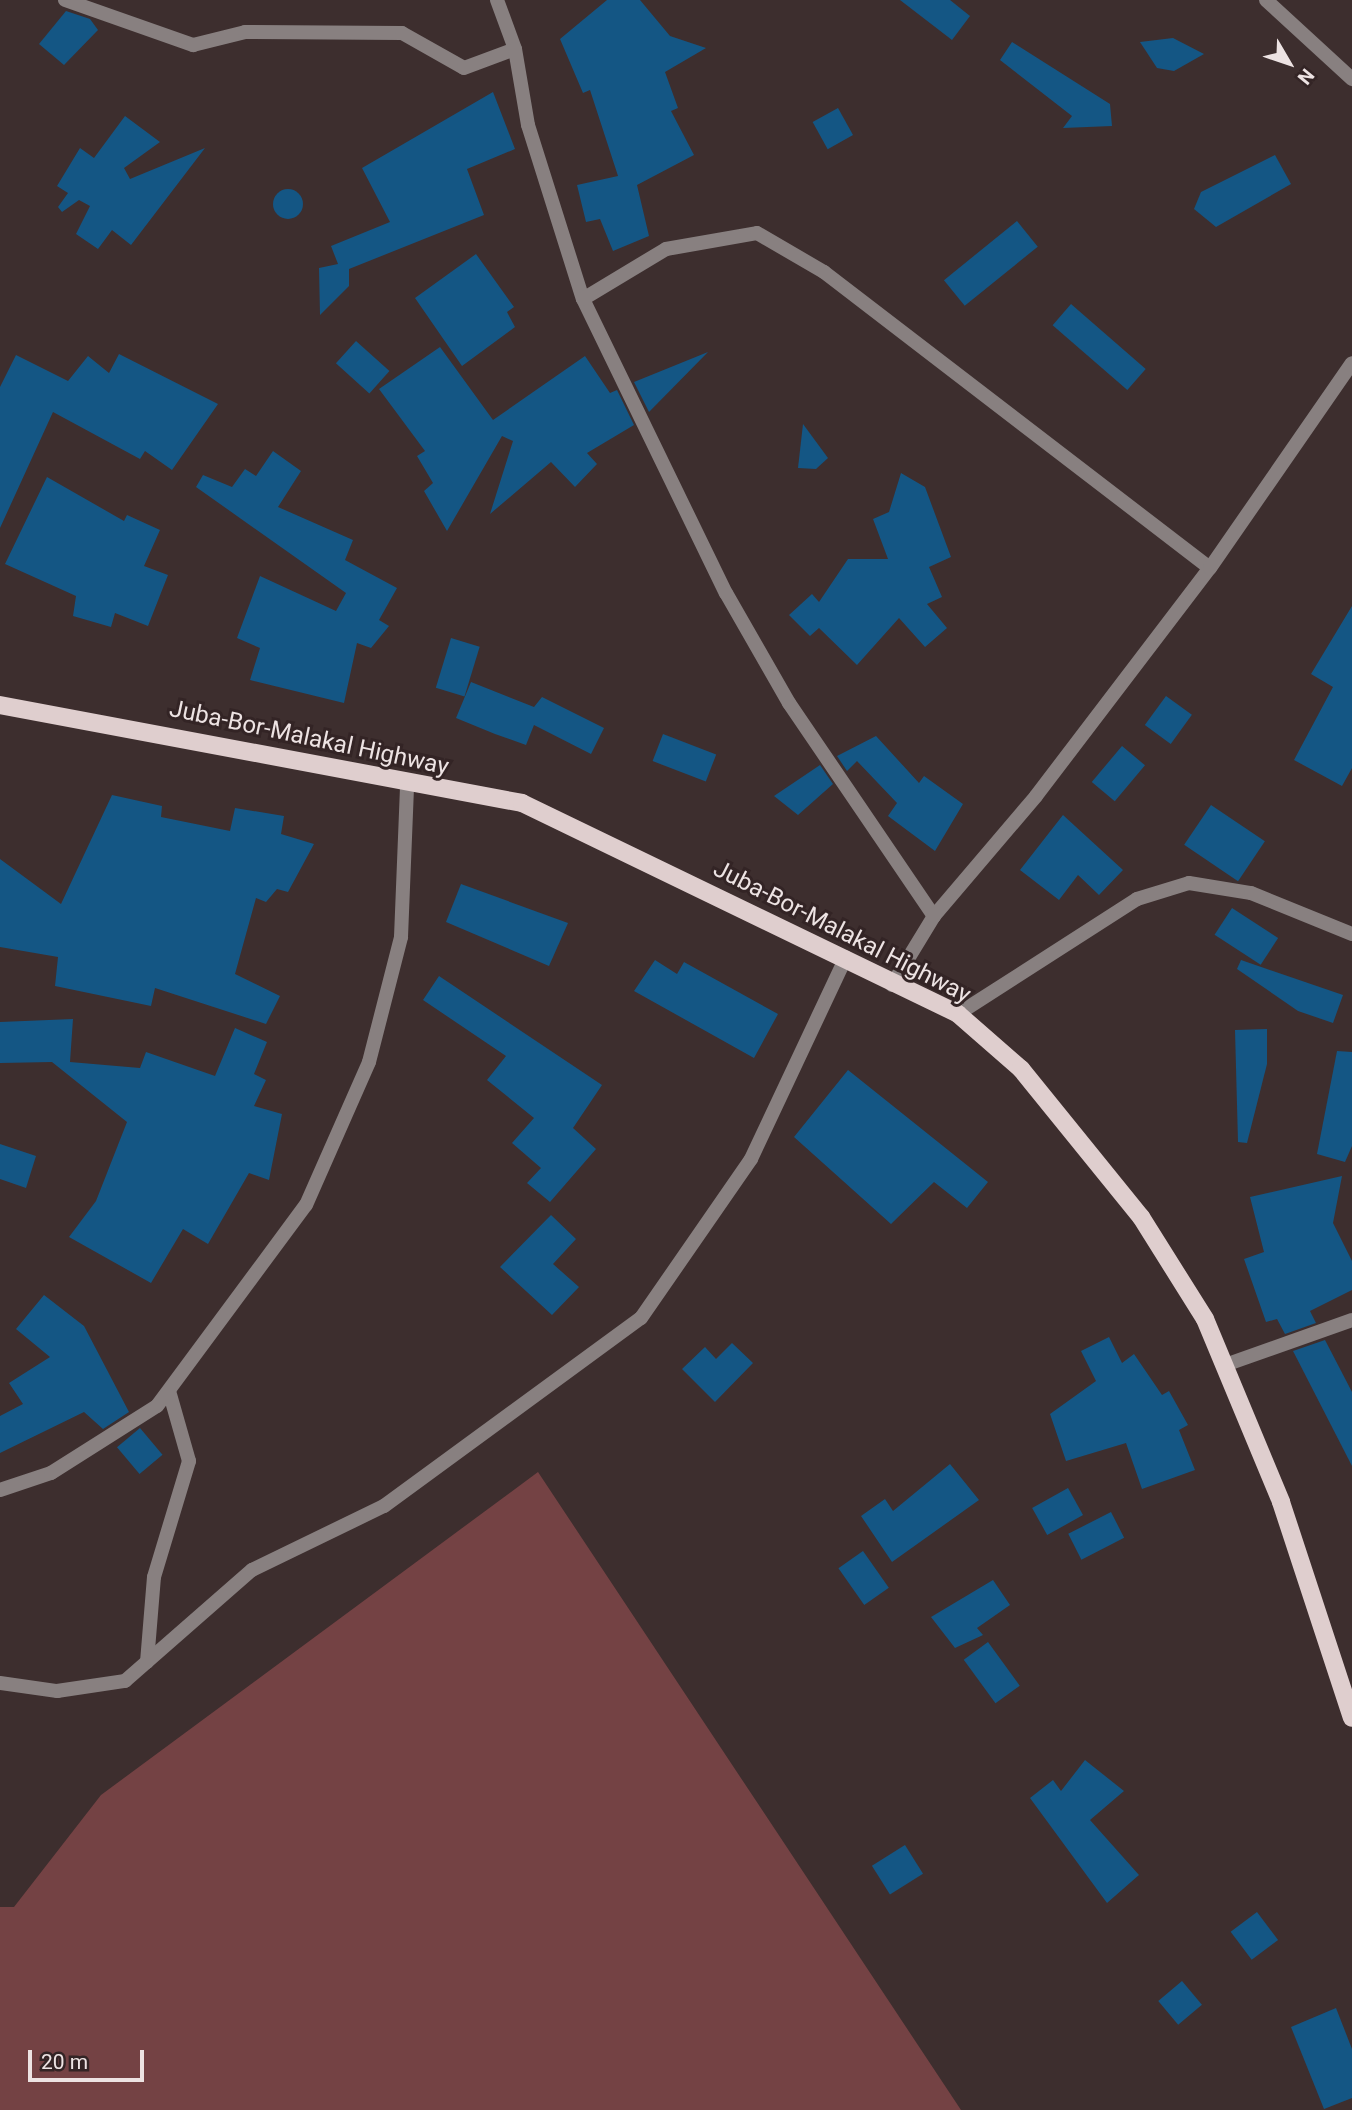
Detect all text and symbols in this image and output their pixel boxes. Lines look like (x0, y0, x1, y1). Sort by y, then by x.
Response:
north arrow (1254, 28, 1324, 98)
text: N (1293, 64, 1319, 89)
street label: Juba-Bor-Malakal Highway (167, 694, 451, 782)
street label: Juba-Bor-Malakal Highway (709, 855, 975, 1009)
scale bar (32, 2036, 147, 2080)
text: 20 m (41, 2050, 88, 2074)

